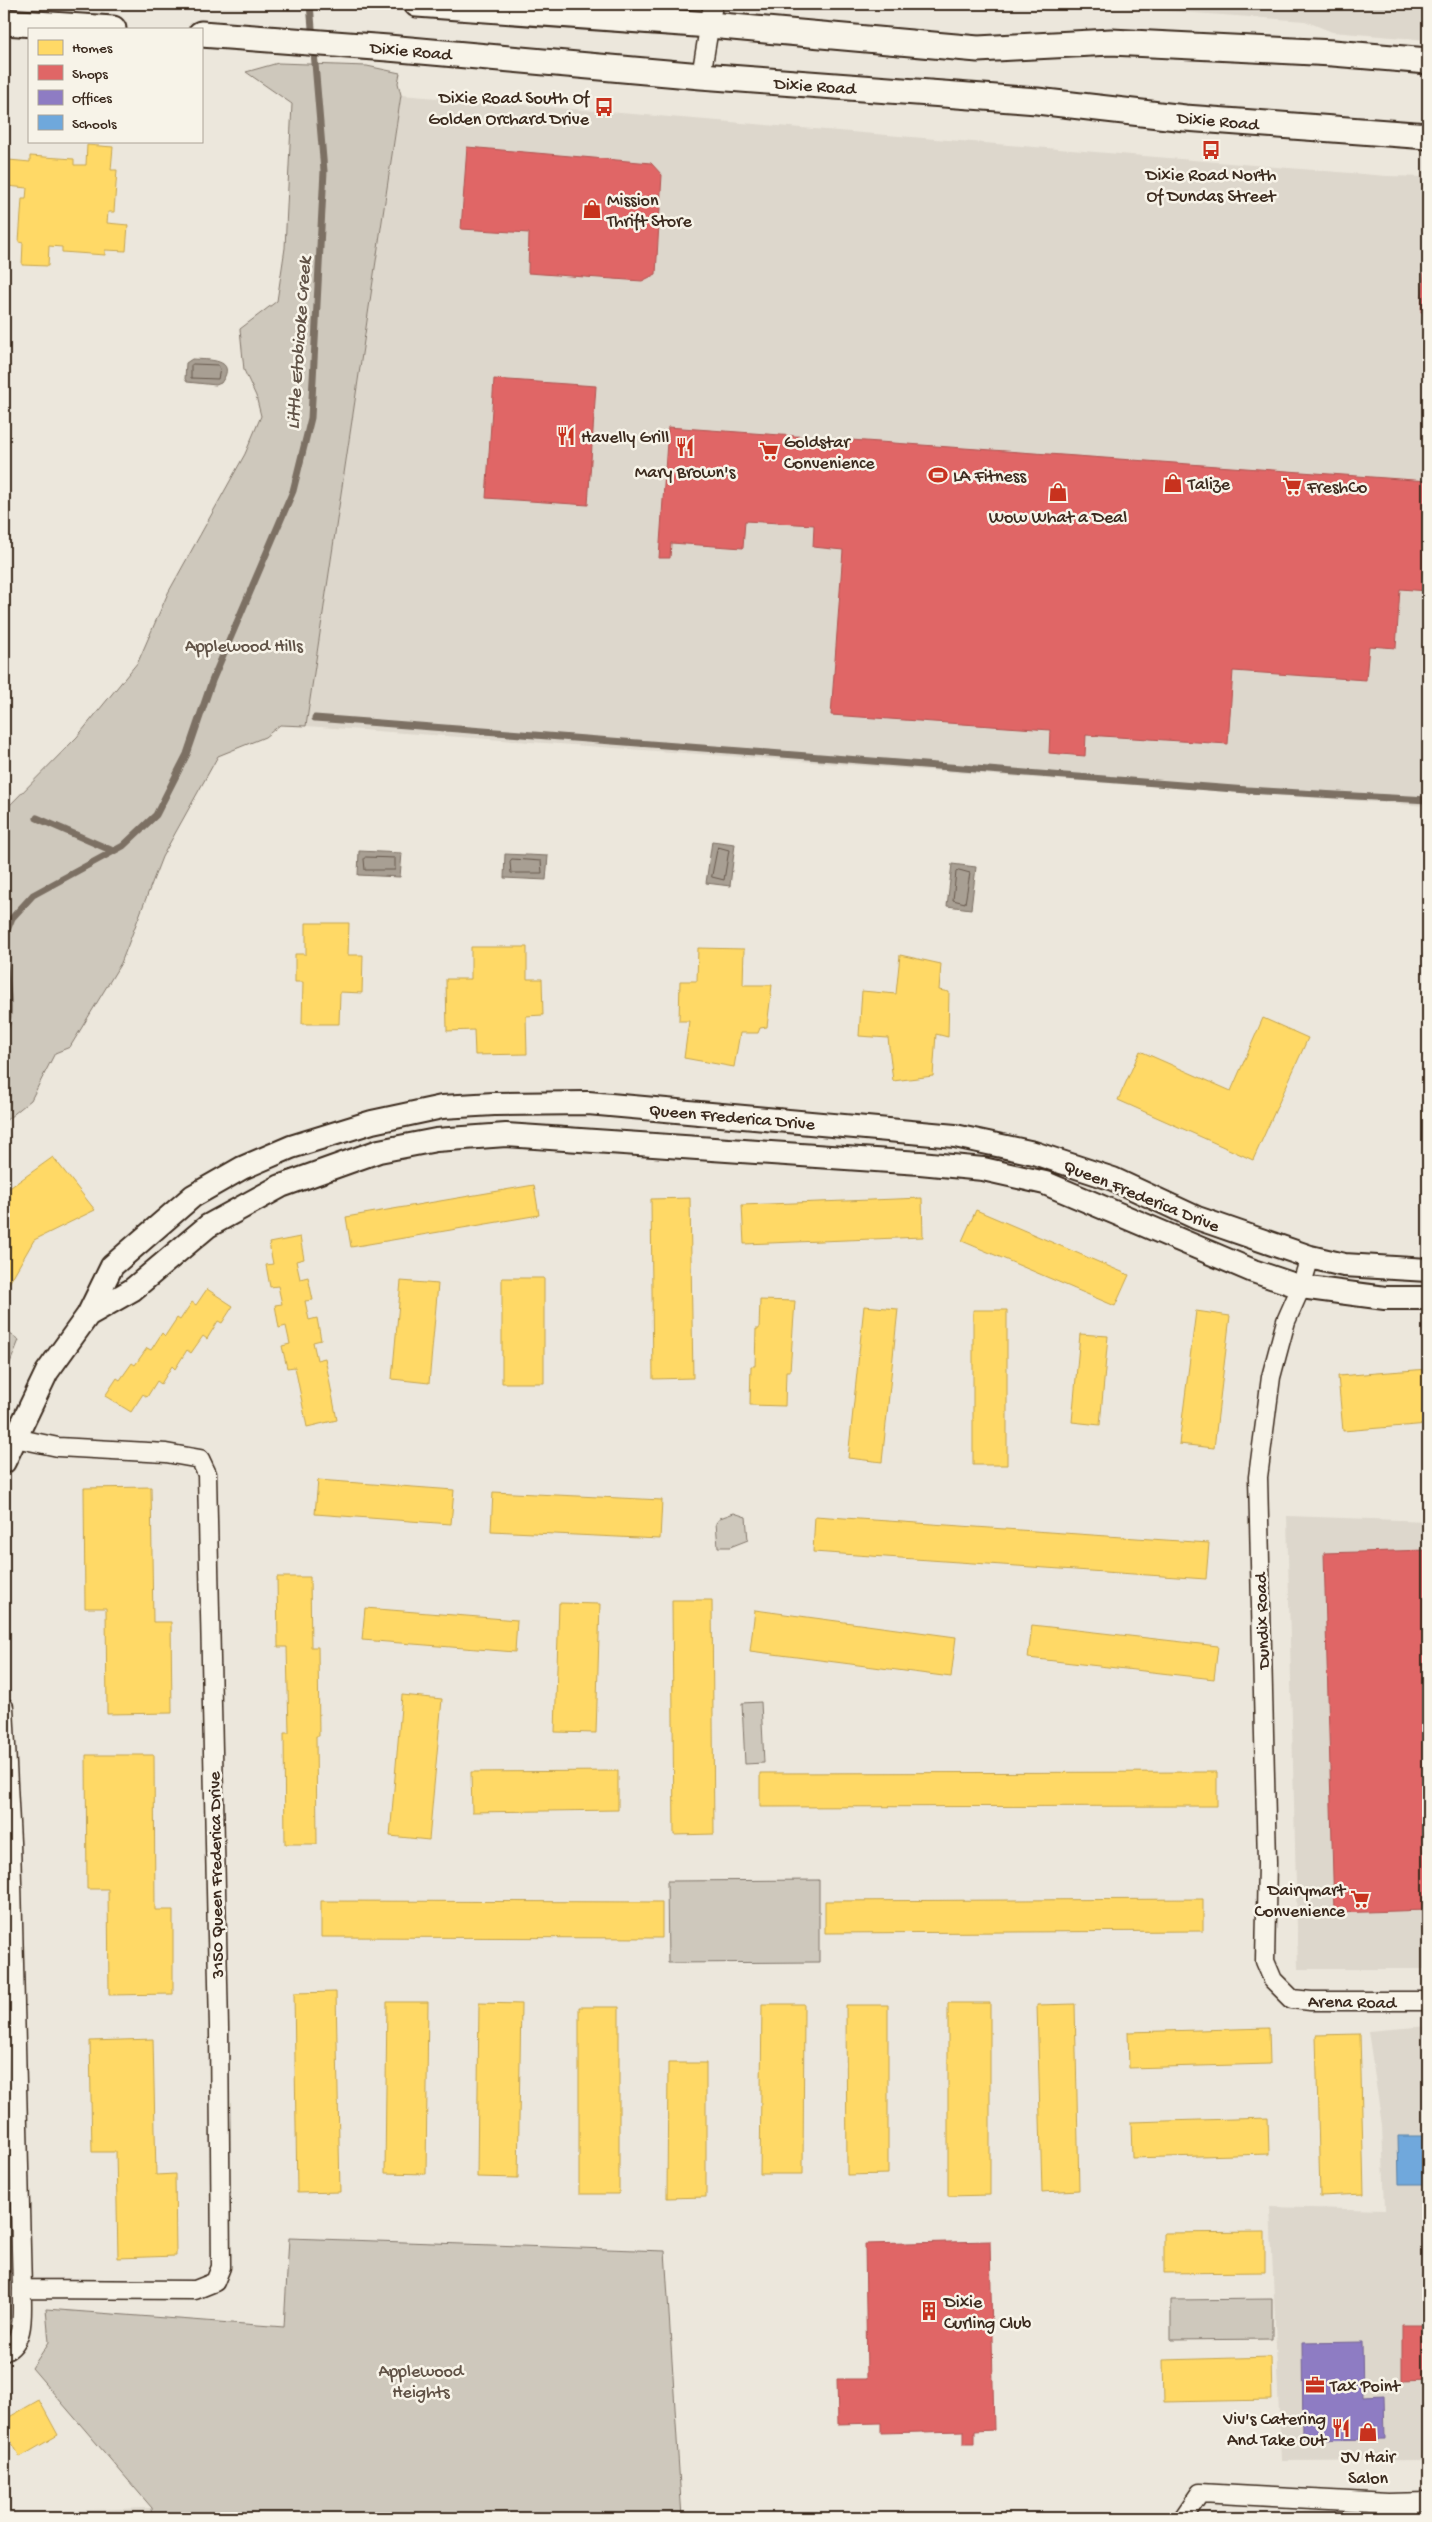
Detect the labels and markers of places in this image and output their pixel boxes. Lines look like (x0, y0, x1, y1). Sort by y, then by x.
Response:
place label: Dixie Road South Of Golden Orchard Drive (428, 89, 590, 131)
bus stop icon: Dixie Road South Of Golden Orchard Drive (593, 96, 615, 118)
bus stop icon: Dixie Road North Of Dundas Street (1200, 139, 1222, 161)
place label: Dixie Road North Of Dundas Street (1145, 166, 1277, 208)
place label: Mission Thrift Store (606, 191, 692, 233)
shop icon: Mission Thrift Store (581, 198, 603, 220)
restaurant icon: Havelly Grill (555, 425, 577, 447)
place label: Havelly Grill (581, 428, 669, 449)
place label: Goldstar Convenience (784, 433, 875, 475)
restaurant icon: Mary Brown's (674, 436, 696, 458)
supermarket icon: Goldstar Convenience (758, 440, 780, 462)
place label: Mary Brown's (635, 463, 737, 484)
sports icon: LA Fitness (927, 464, 949, 486)
place label: LA Fitness (953, 467, 1027, 488)
shop icon: Talize (1162, 472, 1184, 494)
place label: Talize (1187, 475, 1231, 496)
supermarket icon: FreshCo (1281, 475, 1303, 497)
place label: FreshCo (1306, 478, 1367, 499)
shop icon: Wow What a Deal (1047, 481, 1069, 503)
place label: Wow What a Deal (989, 508, 1127, 529)
place label: Dairymart Convenience (1254, 1881, 1347, 1923)
supermarket icon: Dairymart Convenience (1349, 1888, 1371, 1910)
place label: Dixie Curling Club (943, 2293, 1032, 2335)
building icon: Dixie Curling Club (918, 2300, 940, 2322)
office icon: Tax Point (1304, 2374, 1326, 2396)
place label: Tax Point (1329, 2377, 1401, 2398)
place label: Viv's Catering And Take Out (1222, 2410, 1328, 2452)
restaurant icon: Viv's Catering And Take Out (1330, 2417, 1352, 2439)
shop icon: JV Hair Salon (1357, 2421, 1379, 2443)
place label: JV Hair Salon (1341, 2448, 1397, 2490)

